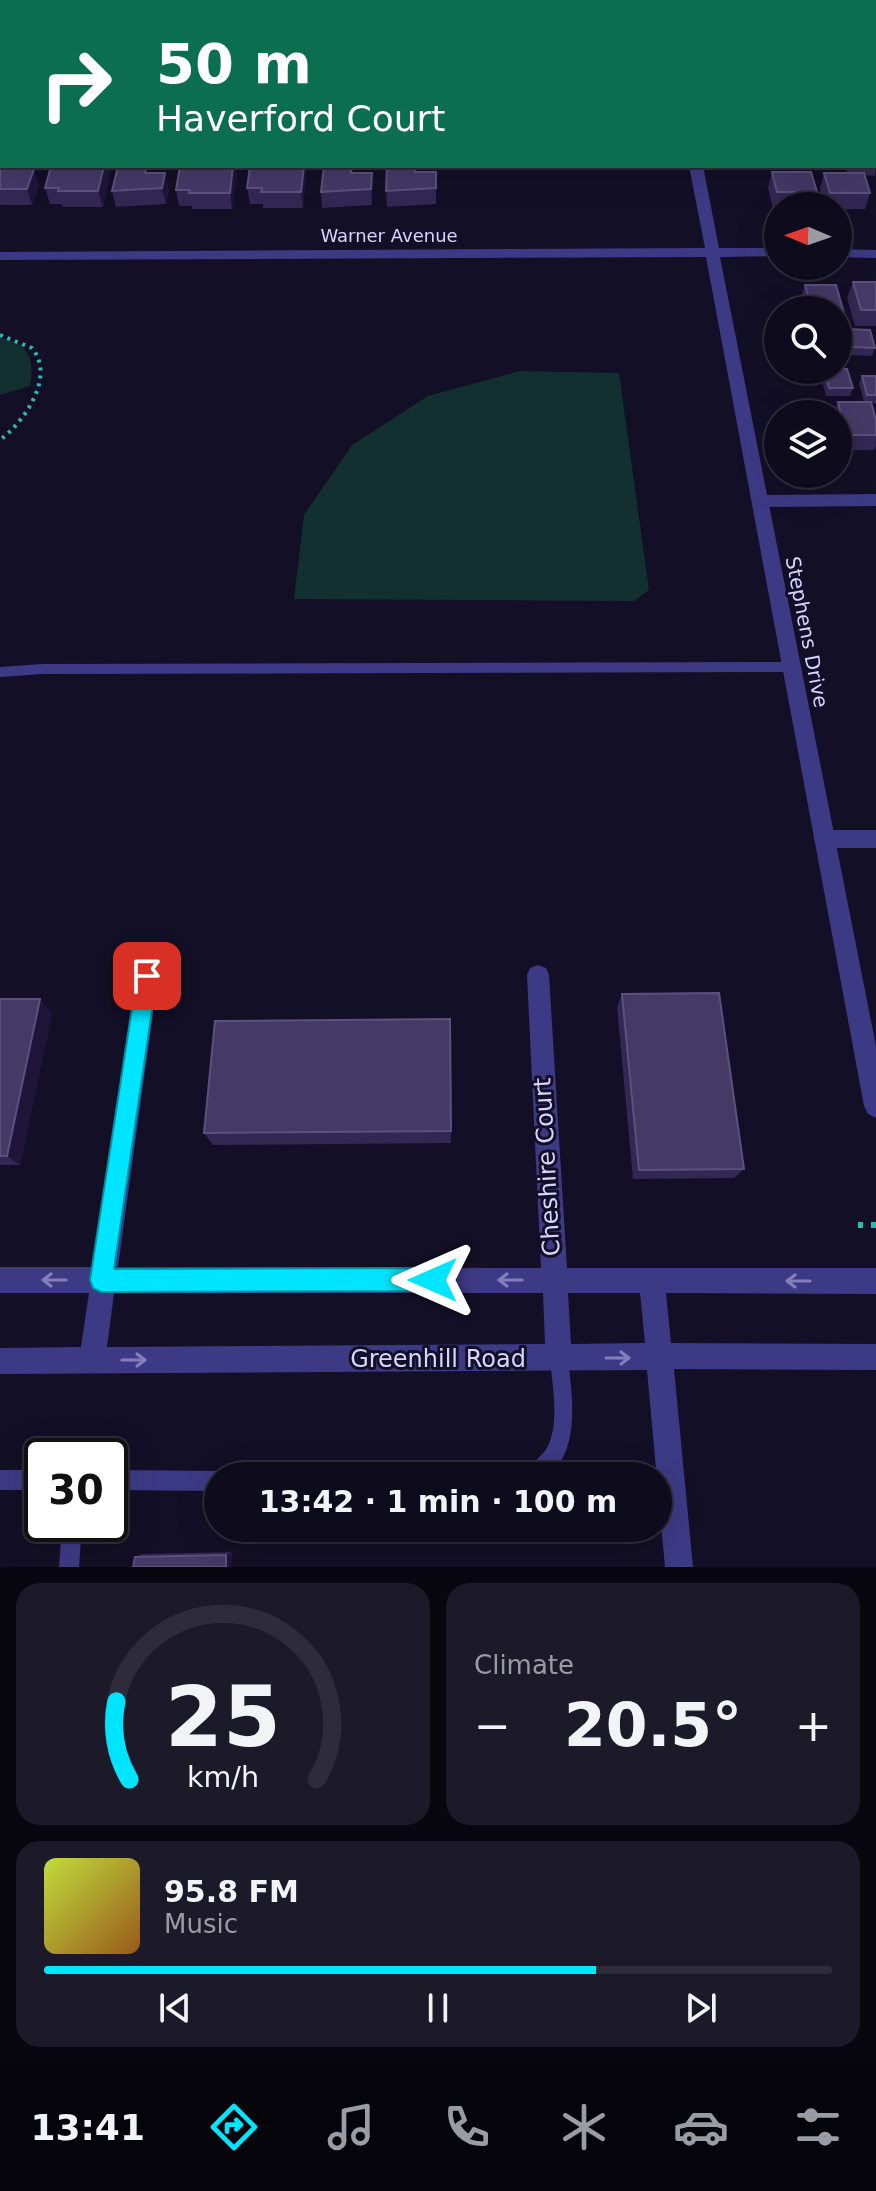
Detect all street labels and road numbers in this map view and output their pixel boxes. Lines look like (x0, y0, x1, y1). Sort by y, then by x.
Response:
street label: Warner Avenue (320, 225, 458, 246)
street label: Stephens Drive (781, 554, 833, 710)
street label: Cheshire Court (528, 1077, 566, 1257)
street label: Greenhill Road (350, 1345, 526, 1373)

